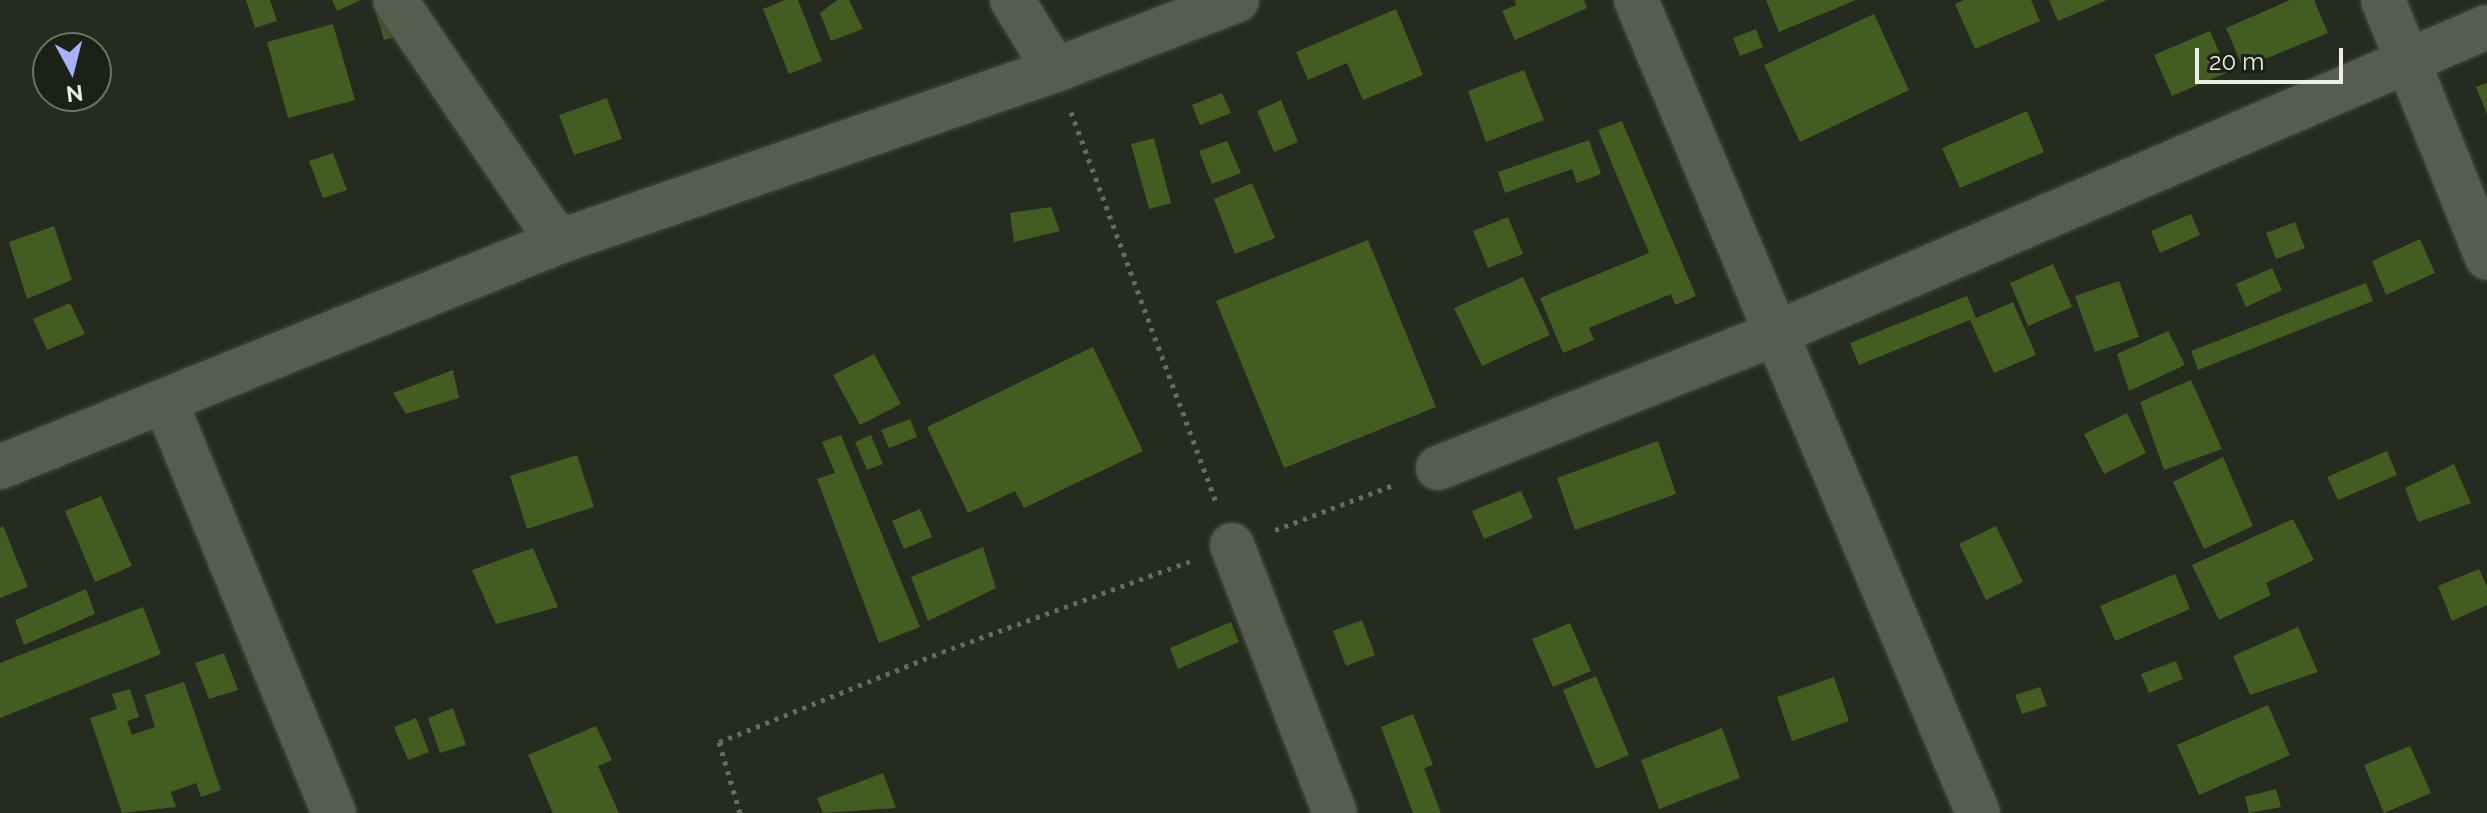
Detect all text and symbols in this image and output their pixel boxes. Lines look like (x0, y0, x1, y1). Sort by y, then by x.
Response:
north arrow (32, 32, 112, 112)
scale bar (2199, 32, 2347, 82)
text: 20 m (2209, 47, 2264, 76)
text: N (65, 80, 85, 108)

